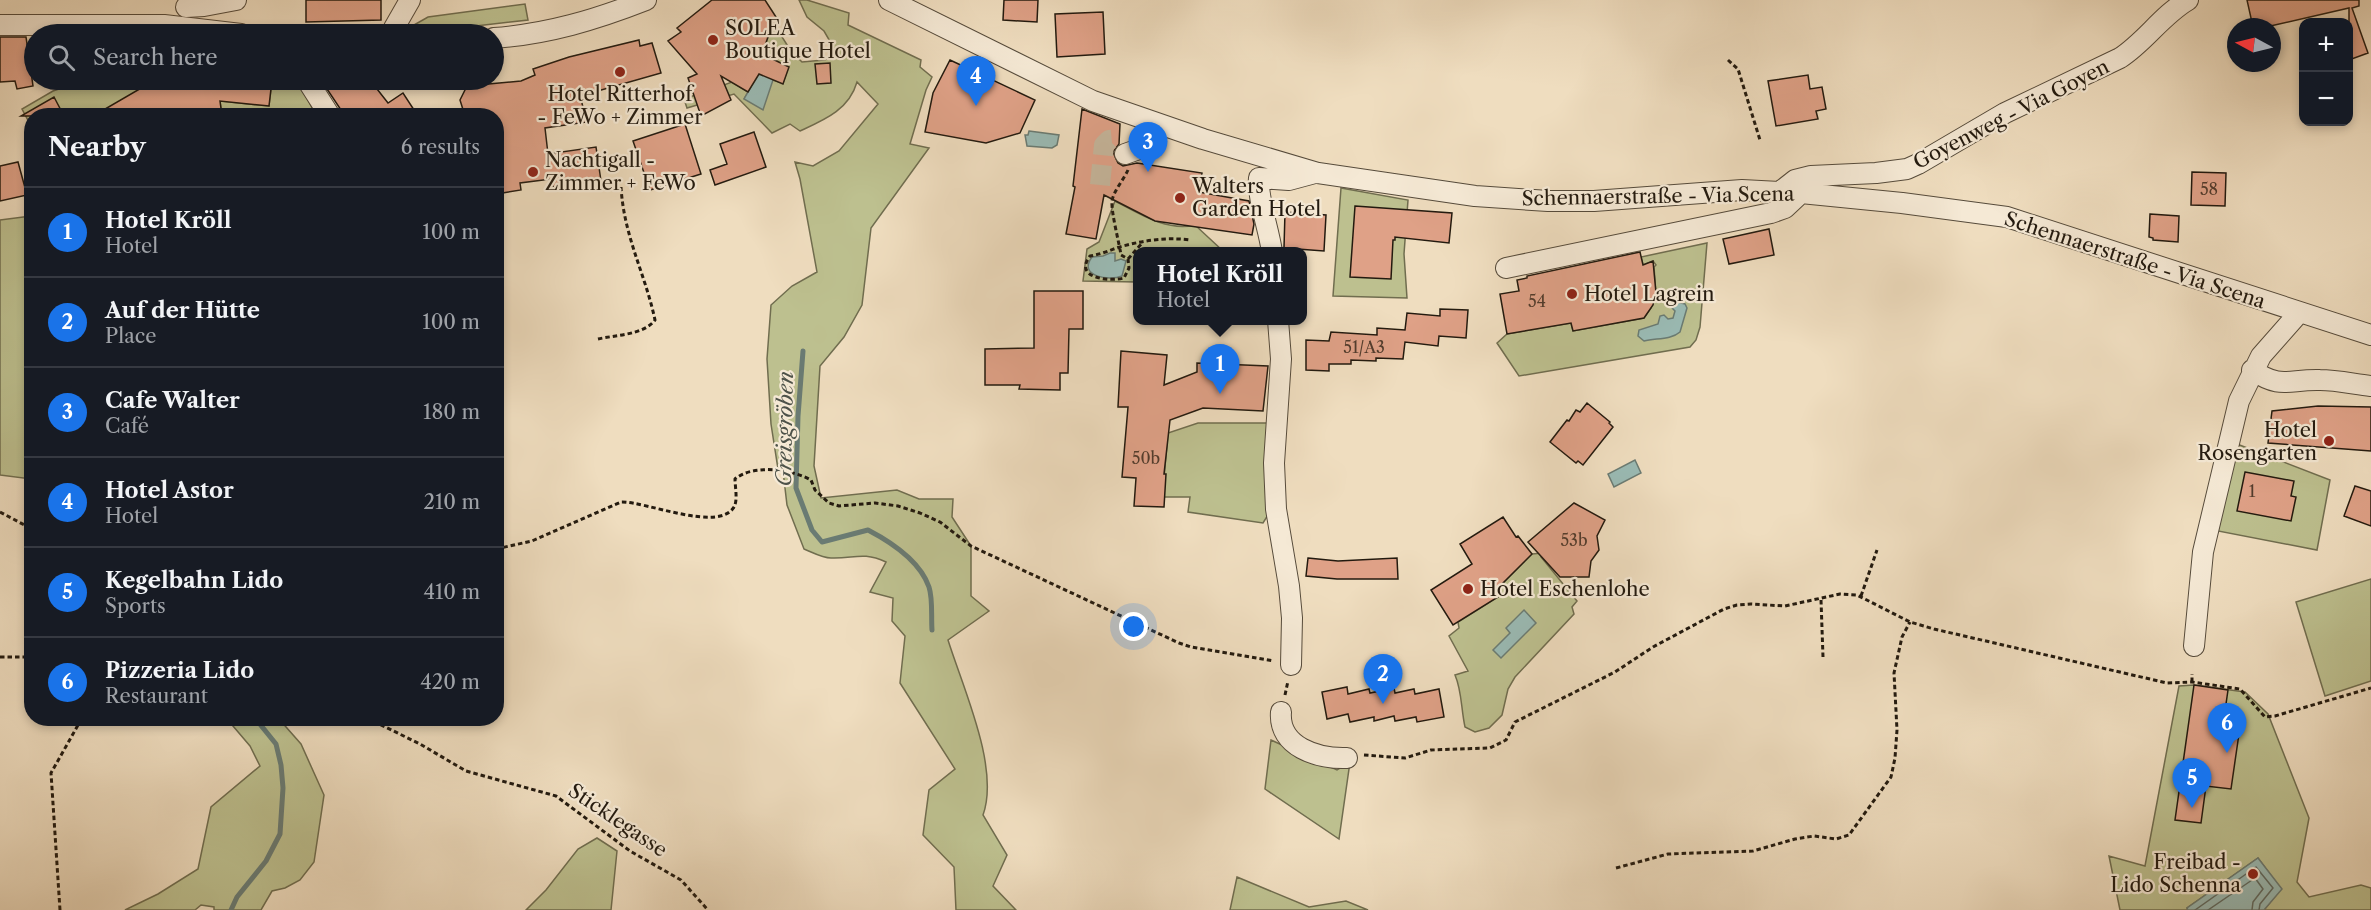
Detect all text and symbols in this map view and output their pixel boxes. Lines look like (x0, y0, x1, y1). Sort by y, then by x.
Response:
place label: SOLEA Boutique Hotel (725, 16, 871, 63)
north arrow (2227, 18, 2281, 72)
map controls (2299, 18, 2353, 126)
button: + (2299, 18, 2353, 72)
search box (24, 24, 504, 90)
marker: SOLEA Boutique Hotel (706, 33, 720, 47)
icon: search (45, 41, 78, 74)
text: Search here (93, 44, 218, 71)
street label: Goyenweg - Via Goyen (1909, 54, 2113, 174)
pin: 4 (956, 57, 996, 106)
marker: Hotel Ritterhof - FeWo + Zimmer (613, 65, 627, 79)
button: − (2299, 72, 2353, 126)
place label: Hotel Ritterhof - FeWo + Zimmer (537, 82, 703, 129)
pin: 3 (1128, 122, 1168, 172)
text: Nearby (48, 131, 146, 163)
text: 6 results (401, 135, 480, 159)
place label: Nachtigall - Zimmer + FeWo (545, 148, 696, 195)
marker: Nachtigall - Zimmer + FeWo (526, 165, 540, 179)
place label: Walters Garden Hotel (1191, 174, 1321, 221)
house number: 58 (2200, 179, 2218, 199)
street label: Schennaerstraße - Via Scena (1521, 182, 1795, 210)
marker: Walters Garden Hotel (1173, 191, 1187, 205)
street label: Schennaerstraße - Via Scena (2001, 206, 2269, 314)
text: Hotel Kröll (105, 207, 231, 234)
text: 1 (63, 220, 72, 244)
text: 100 m (422, 220, 480, 244)
text: Hotel (105, 234, 158, 258)
popup (1133, 247, 1307, 325)
text: Hotel Kröll (1157, 261, 1283, 288)
place label: Hotel Lagrein (1584, 282, 1715, 306)
marker: Hotel Lagrein (1565, 287, 1579, 301)
text: Hotel (1157, 288, 1210, 312)
house number: 54 (1528, 291, 1546, 311)
text: Auf der Hütte (105, 297, 260, 324)
text: 2 (62, 310, 73, 334)
text: 100 m (422, 310, 480, 334)
text: Place (105, 324, 156, 348)
house number: 51/A3 (1343, 337, 1385, 357)
pin: 1 (1200, 344, 1240, 394)
water label: Greisgröben (771, 371, 798, 487)
text: Cafe Walter (105, 387, 240, 414)
text: 3 (62, 400, 73, 424)
text: 180 m (423, 400, 480, 424)
text: Café (105, 414, 149, 438)
place label: Hotel Rosengarten (2198, 418, 2317, 465)
marker: Hotel Rosengarten (2322, 434, 2336, 448)
house number: 50b (1132, 448, 1160, 468)
text: Hotel Astor (105, 477, 234, 504)
house number: 1 (2249, 481, 2256, 501)
text: 4 (62, 490, 73, 514)
text: 210 m (423, 490, 480, 514)
text: Hotel (105, 504, 158, 528)
house number: 53b (1560, 530, 1588, 550)
text: Kegelbahn Lido (105, 567, 283, 594)
place label: Hotel Eschenlohe (1480, 577, 1650, 601)
text: 5 (62, 580, 73, 604)
text: 410 m (423, 580, 480, 604)
marker: Hotel Eschenlohe (1461, 582, 1475, 596)
text: Sports (105, 594, 166, 618)
your location (1119, 612, 1148, 641)
pin: 2 (1364, 654, 1402, 704)
text: Pizzeria Lido (105, 657, 254, 684)
text: 6 (62, 670, 73, 694)
text: 420 m (420, 670, 480, 694)
text: Restaurant (105, 684, 208, 708)
pin: 6 (2208, 704, 2246, 753)
pin: 5 (2172, 758, 2212, 808)
street label: Sticklegasse (564, 778, 672, 862)
place label: Freibad - Lido Schenna (2110, 850, 2241, 897)
marker: Freibad - Lido Schenna (2246, 867, 2260, 881)

